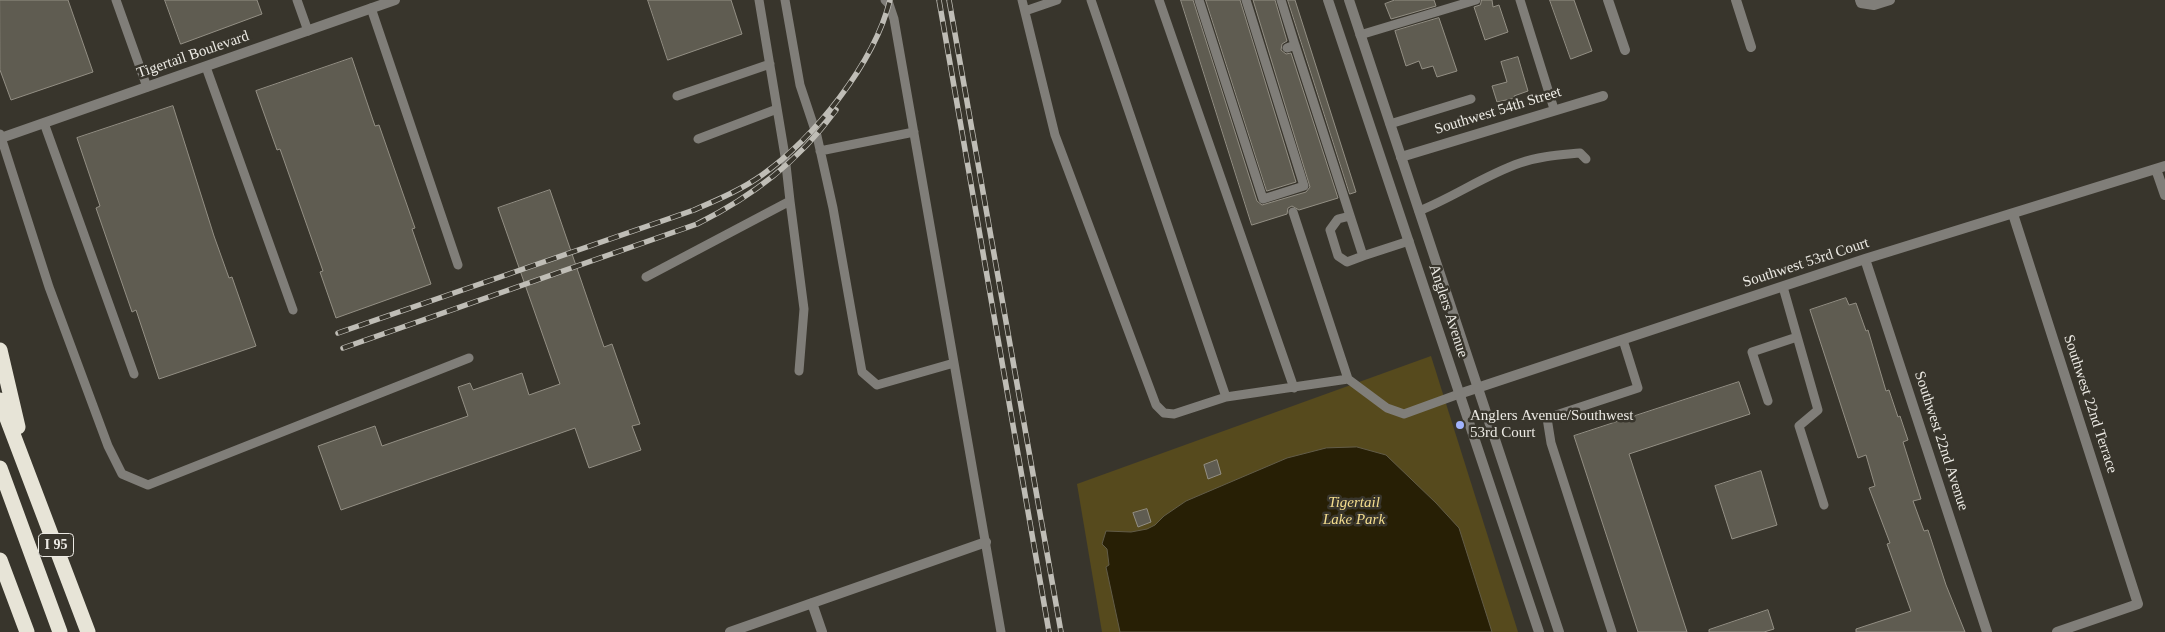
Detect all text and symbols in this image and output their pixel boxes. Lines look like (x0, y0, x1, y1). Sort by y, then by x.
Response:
street label: Tigertail Boulevard (135, 27, 251, 83)
street label: Southwest 54th Street (1432, 83, 1564, 139)
street label: Southwest 53rd Court (1741, 234, 1871, 292)
street label: Anglers Avenue (1424, 262, 1472, 360)
street label: Southwest 22nd Terrace (2059, 332, 2121, 476)
street label: Southwest 22nd Avenue (1910, 369, 1972, 513)
place label: Anglers Avenue/Southwest 53rd Court (1470, 407, 1633, 442)
marker: Anglers Avenue/Southwest 53rd Court (1454, 419, 1466, 431)
park label: Tigertail Lake Park (1323, 494, 1385, 529)
road number: I 95 (38, 534, 74, 556)

